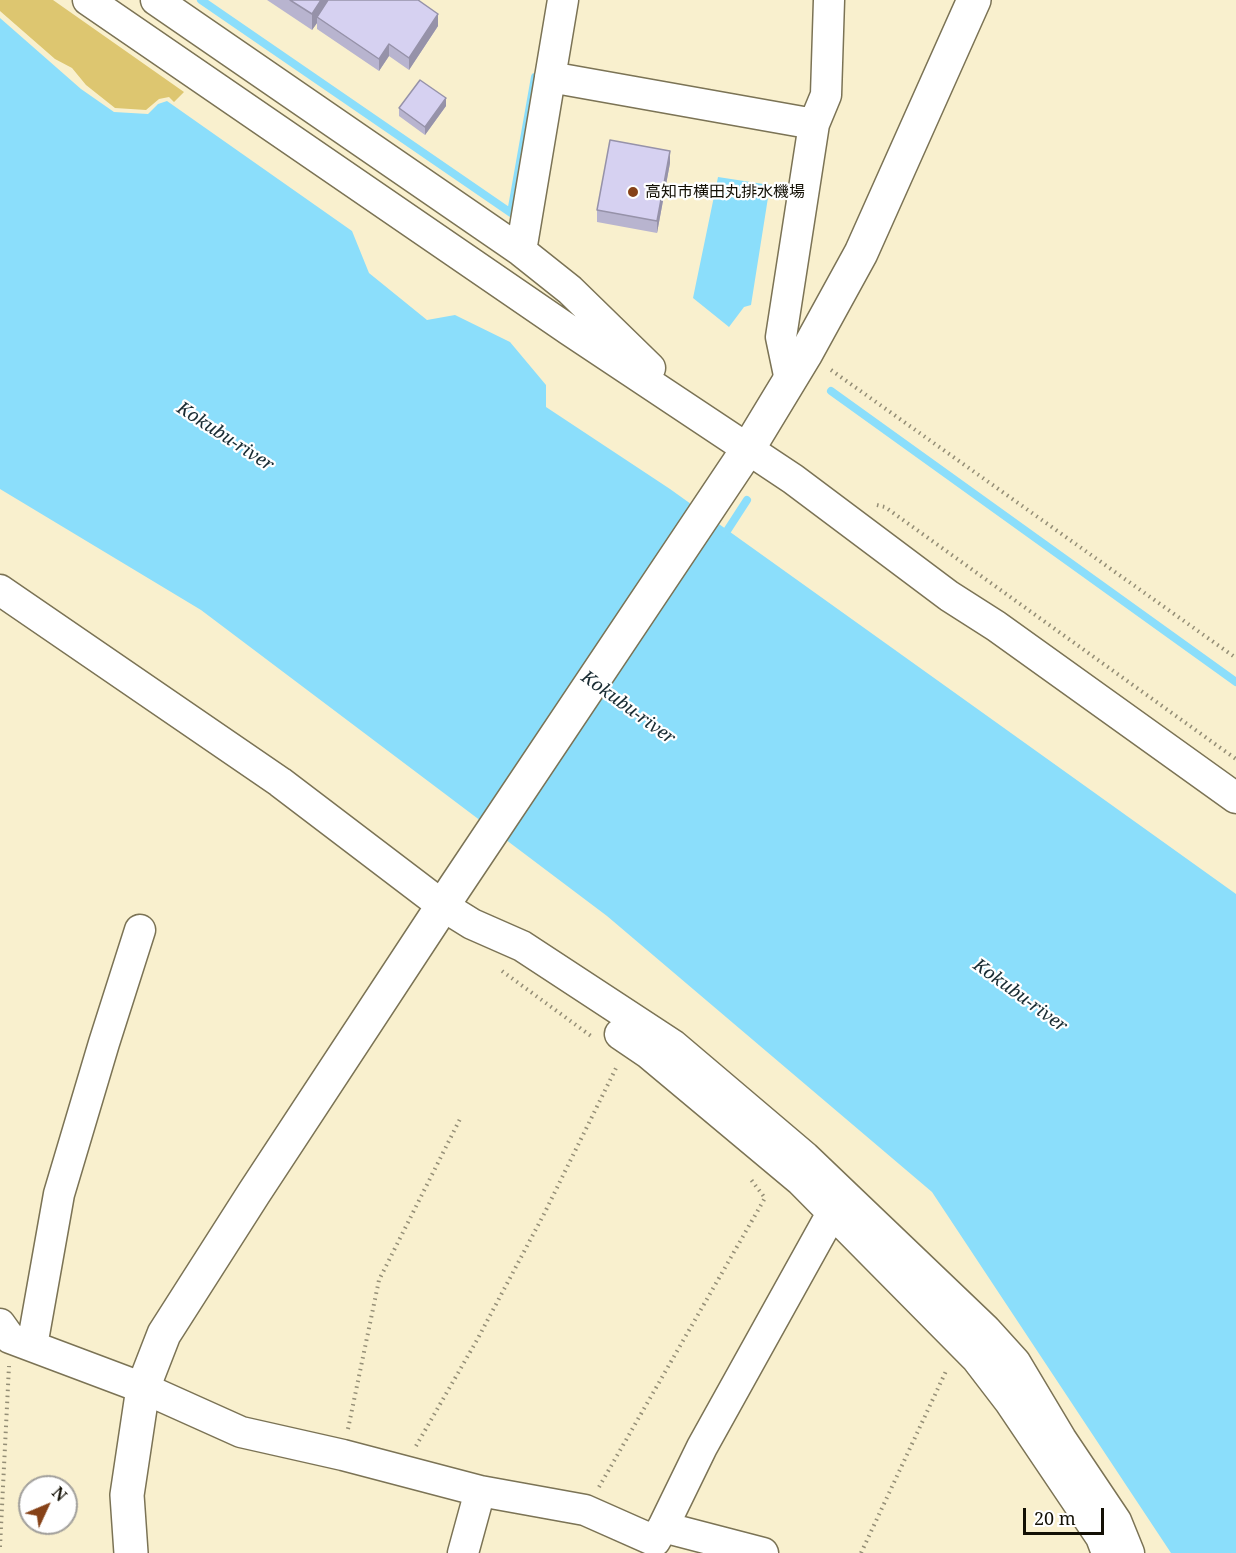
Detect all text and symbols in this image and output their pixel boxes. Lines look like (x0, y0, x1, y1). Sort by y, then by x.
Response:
place label: 高知市横田丸排水機場 (645, 182, 805, 202)
marker: 高知市横田丸排水機場 (626, 185, 640, 199)
water label: Kokubu-river (173, 398, 277, 476)
water label: Kokubu-river (577, 667, 679, 749)
water label: Kokubu-river (969, 955, 1071, 1037)
north arrow (18, 1475, 78, 1535)
text: N (47, 1482, 72, 1506)
scale bar (1026, 1496, 1107, 1534)
text: 20 m (1034, 1506, 1076, 1530)

